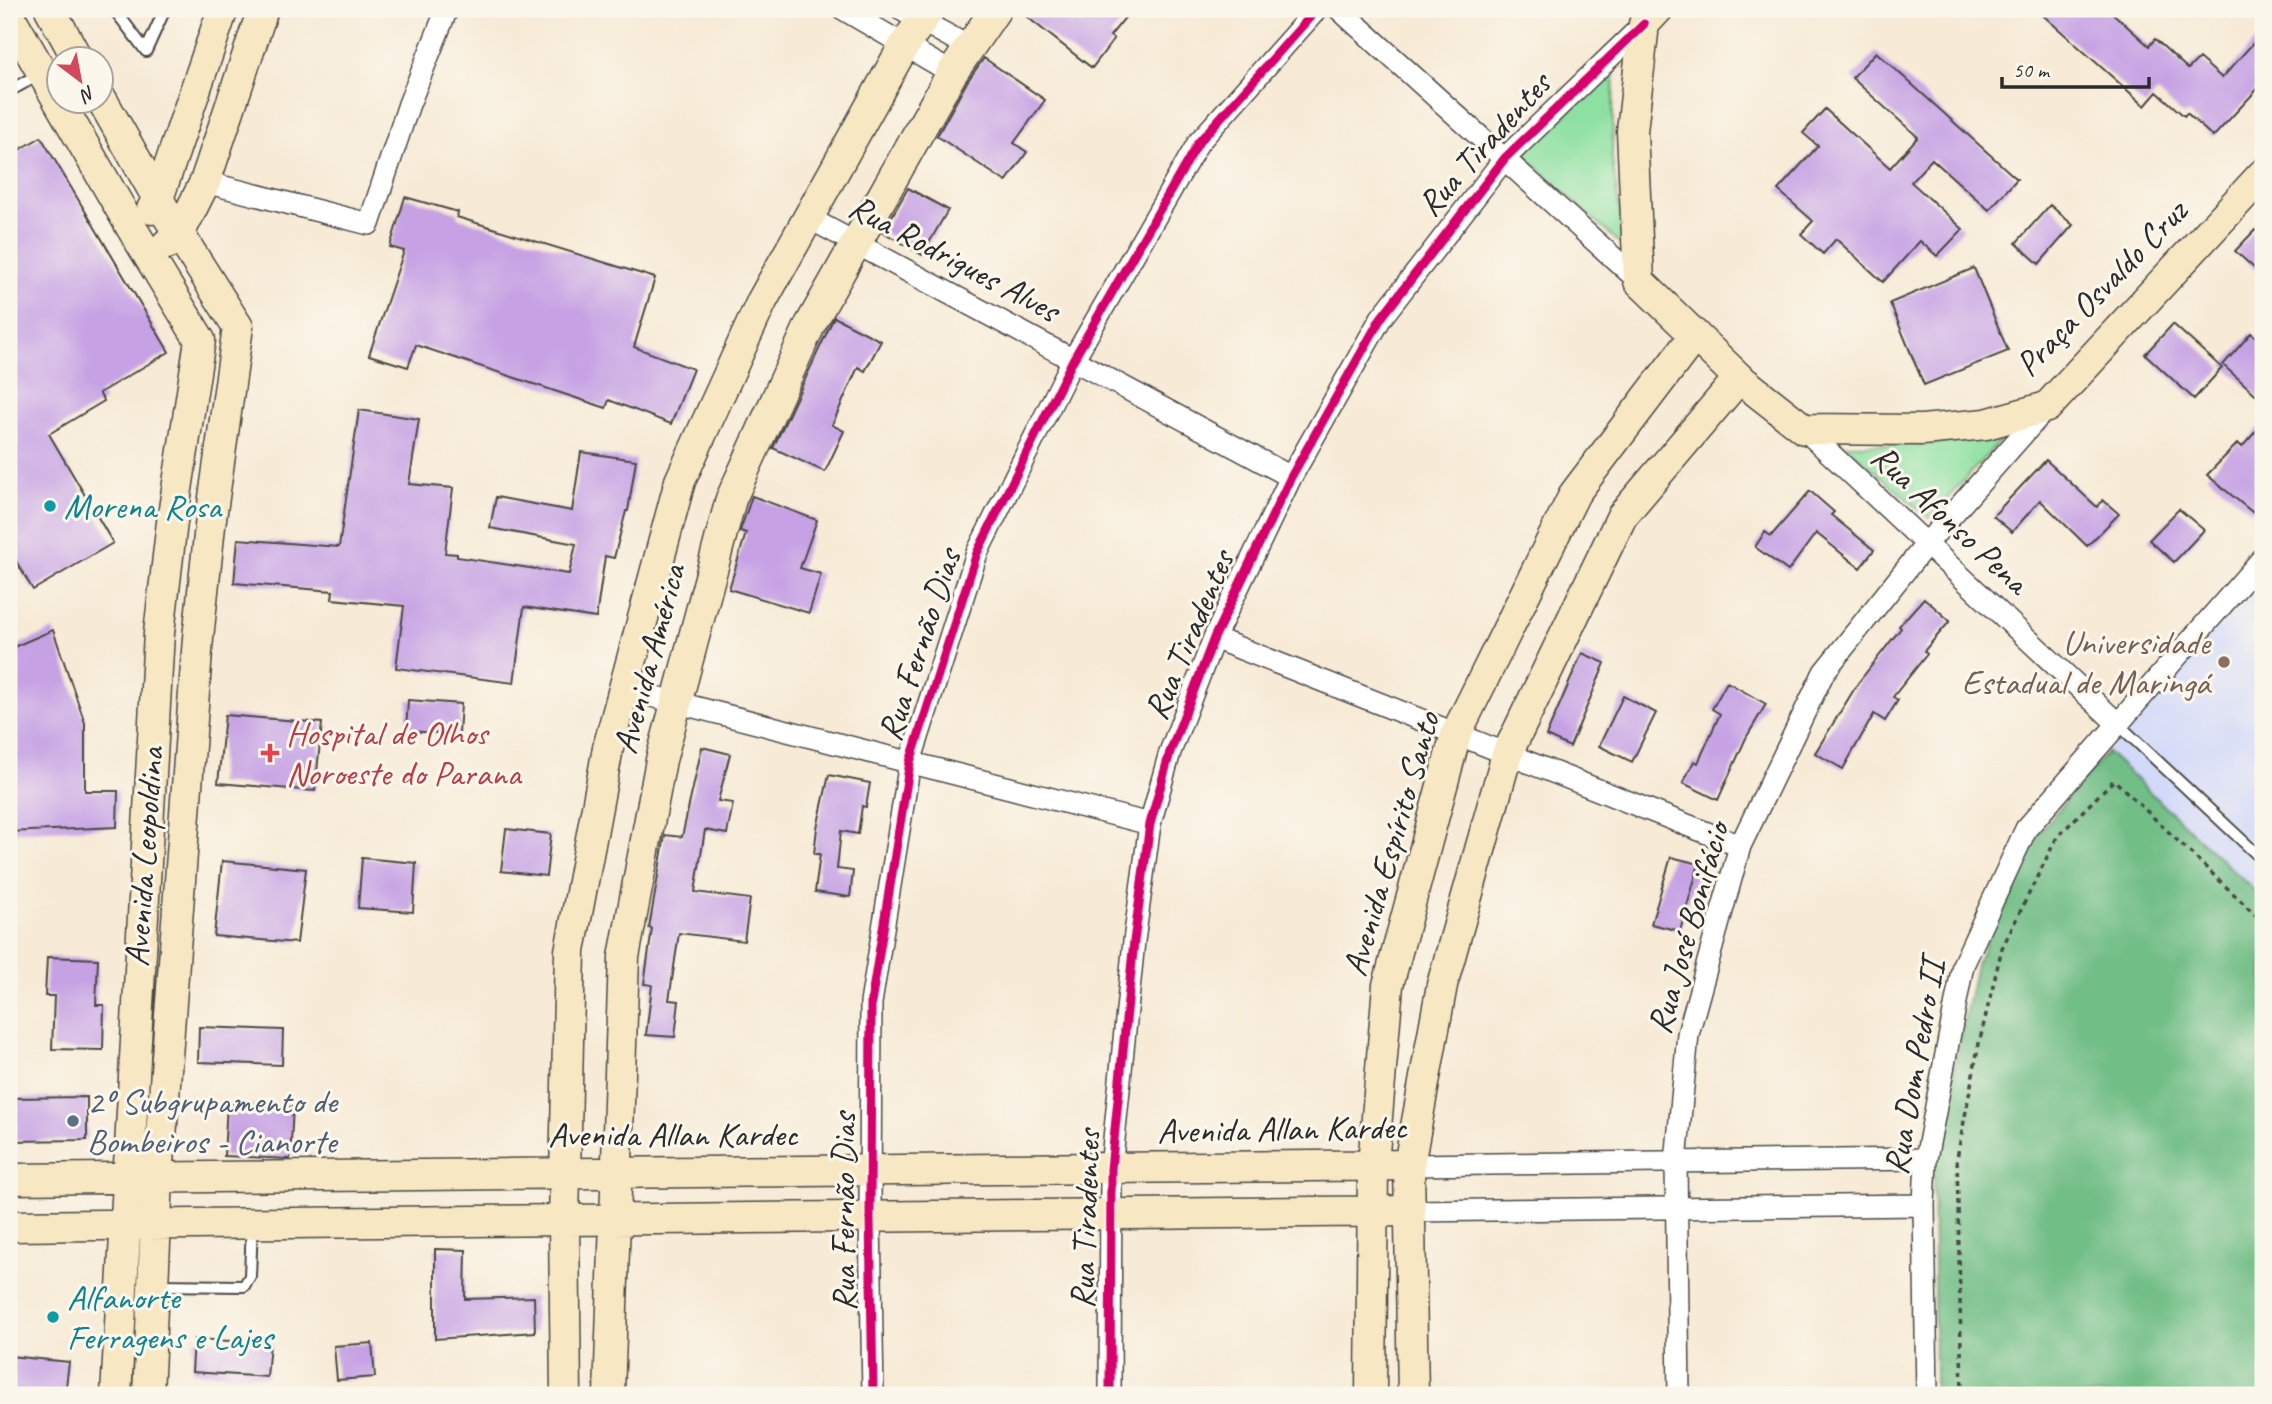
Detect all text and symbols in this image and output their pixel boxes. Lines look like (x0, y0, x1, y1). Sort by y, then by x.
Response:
north arrow (46, 46, 116, 116)
scale bar (2002, 46, 2150, 90)
text: 50 m (2013, 57, 2051, 83)
street label: Rua Tiradentes (1407, 60, 1563, 226)
text: N (74, 80, 100, 109)
street label: Rua Rodrigues Alves (841, 184, 1069, 334)
street label: Praça Osvaldo Cruz (2005, 189, 2198, 386)
street label: Rua Afonso Pena (1862, 434, 2040, 605)
place label: Morena Rosa (64, 484, 223, 529)
marker: Morena Rosa (42, 498, 58, 514)
street label: Rua Fernão Dias (867, 541, 972, 746)
street label: Rua Tiradentes (1133, 541, 1246, 726)
street label: Avenida América (602, 558, 696, 758)
place label: Universidade Estadual de Maringá (1962, 620, 2214, 705)
marker: Universidade Estadual de Maringá (2216, 654, 2232, 670)
street label: Avenida Espírito Santo (1332, 705, 1451, 981)
place label: Hospital de Olhos Noroeste do Parana (286, 711, 522, 796)
marker: Hospital de Olhos Noroeste do Parana (260, 743, 280, 763)
street label: Avenida Leopoldina (114, 744, 174, 968)
street label: Rua José Bonifácio (1636, 814, 1741, 1039)
street label: Rua Dom Pedro II (1873, 949, 1956, 1178)
place label: 2º Subgrupamento de Bombeiros - Cianorte (87, 1079, 340, 1164)
street label: Avenida Allan Kardec (1157, 1104, 1408, 1154)
street label: Rua Fernão Dias (821, 1110, 866, 1311)
street label: Avenida Allan Kardec (548, 1112, 799, 1157)
marker: 2º Subgrupamento de Bombeiros - Cianorte (65, 1113, 81, 1129)
street label: Rua Tiradentes (1059, 1126, 1111, 1309)
place label: Alfanorte Ferragens e Lajes (67, 1275, 275, 1360)
marker: Alfanorte Ferragens e Lajes (45, 1309, 61, 1325)

